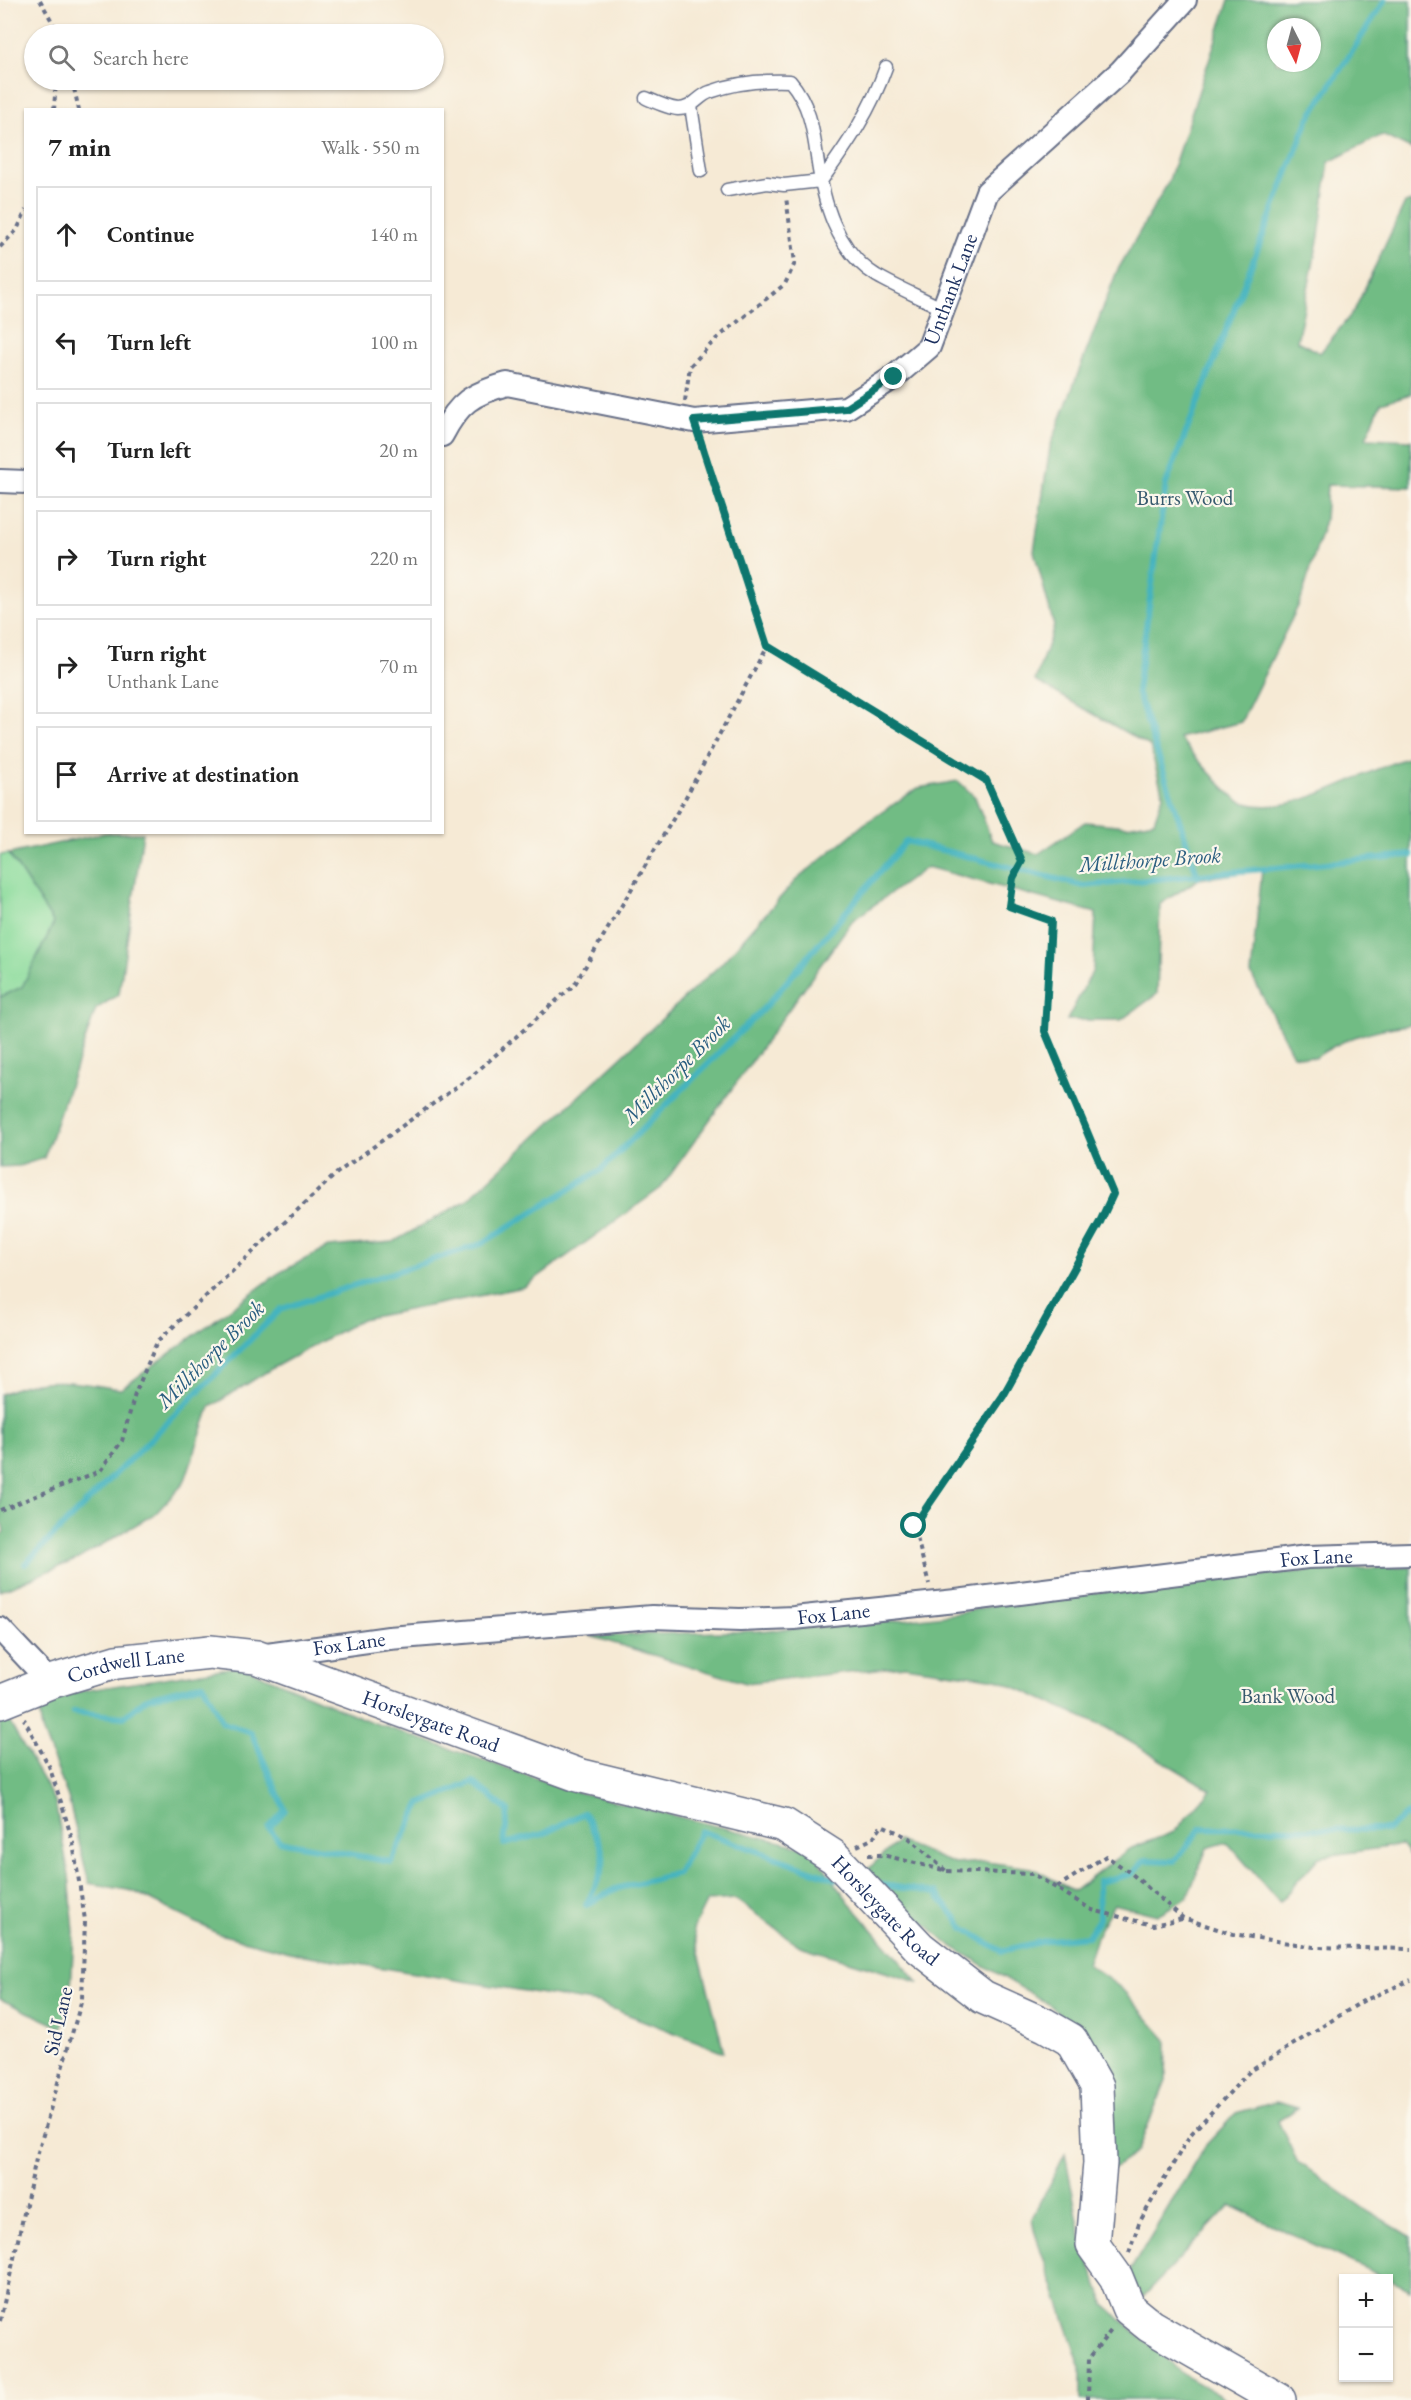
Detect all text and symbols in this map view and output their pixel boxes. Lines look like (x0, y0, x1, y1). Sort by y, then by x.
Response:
north arrow (1267, 18, 1321, 72)
search box (24, 24, 444, 90)
icon: search (45, 41, 78, 74)
text: Search here (93, 43, 188, 72)
text: 7 min (48, 130, 111, 164)
text: Walk · 550 m (321, 134, 420, 160)
icon: ahead (50, 218, 83, 251)
text: Continue (107, 220, 194, 249)
text: 140 m (370, 221, 418, 247)
street label: Unthank Lane (917, 229, 983, 349)
icon: left (50, 326, 83, 359)
text: Turn left (107, 328, 191, 357)
text: 100 m (370, 329, 418, 355)
route end (880, 363, 906, 389)
icon: left (50, 434, 83, 467)
text: Turn left (107, 436, 191, 465)
text: 20 m (379, 437, 418, 463)
park label: Burrs Wood (1137, 484, 1234, 511)
icon: right (50, 542, 83, 575)
text: Turn right (107, 544, 206, 573)
text: 220 m (370, 545, 418, 571)
text: Turn right (107, 639, 206, 668)
icon: right (50, 650, 83, 683)
text: 70 m (379, 653, 418, 679)
text: Unthank Lane (107, 668, 219, 694)
icon: arrive (50, 758, 83, 791)
text: Arrive at destination (107, 760, 299, 789)
water label: Millthorpe Brook (1076, 840, 1222, 879)
water label: Millthorpe Brook (614, 1009, 737, 1131)
water label: Millthorpe Brook (148, 1294, 271, 1416)
route start (900, 1512, 926, 1538)
street label: Fox Lane (1278, 1542, 1353, 1573)
street label: Fox Lane (796, 1596, 871, 1631)
street label: Fox Lane (311, 1625, 387, 1661)
street label: Cordwell Lane (64, 1641, 186, 1689)
park label: Bank Wood (1241, 1682, 1336, 1709)
street label: Horsleygate Road (359, 1683, 504, 1758)
street label: Horsleygate Road (826, 1849, 945, 1971)
street label: Sid Lane (37, 1984, 79, 2058)
map controls (1339, 2274, 1393, 2382)
button: + (1339, 2274, 1393, 2328)
button: − (1339, 2328, 1393, 2382)

